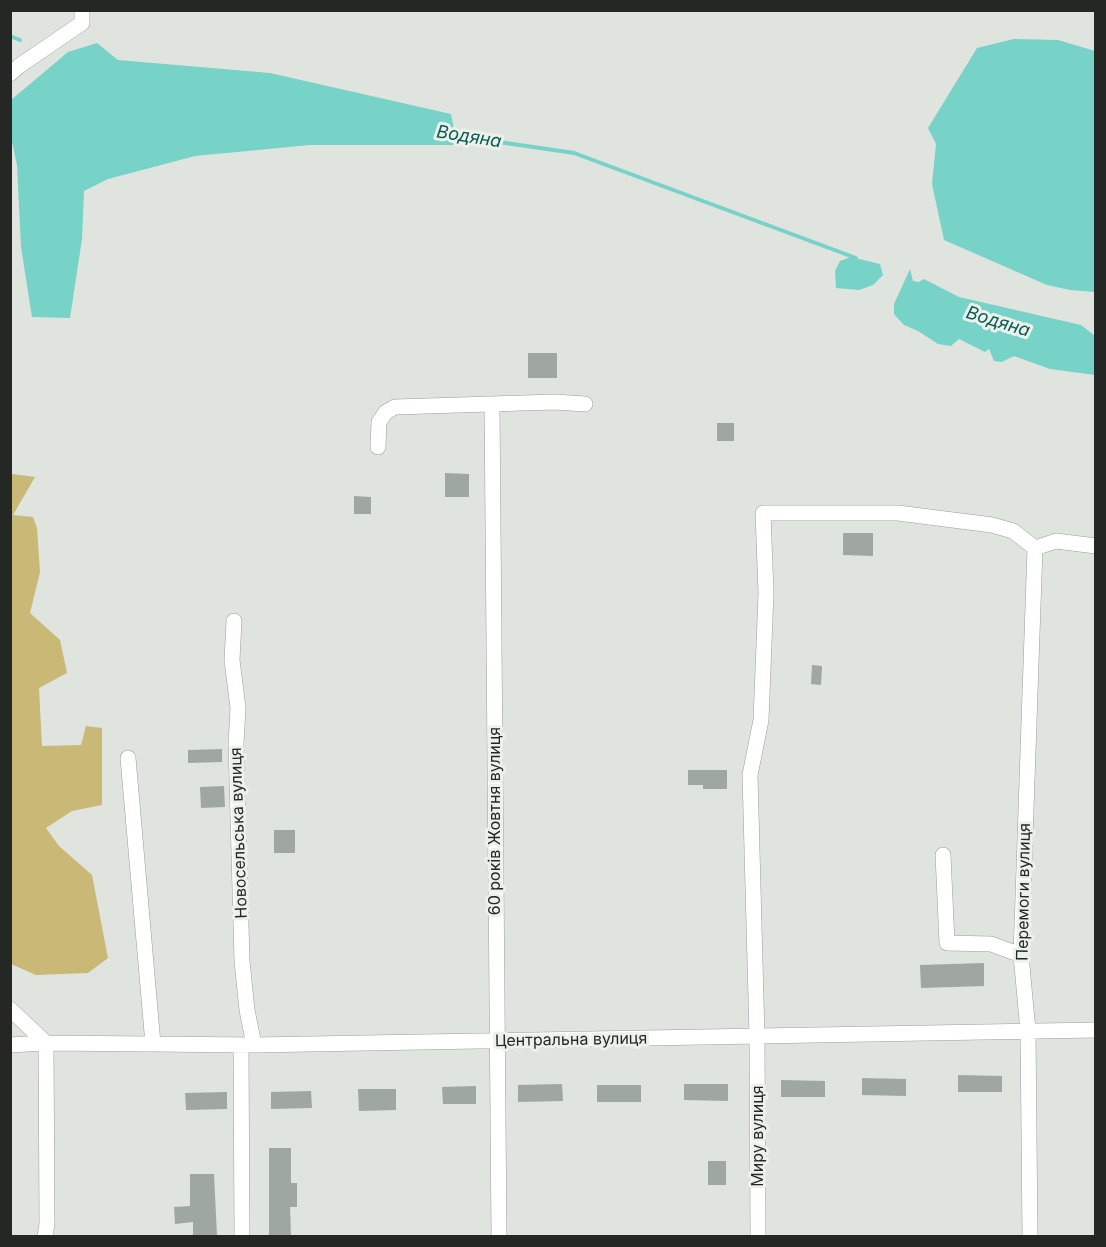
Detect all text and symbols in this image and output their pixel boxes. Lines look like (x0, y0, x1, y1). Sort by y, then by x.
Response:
water label: Водяна (435, 121, 503, 153)
water label: Водяна (964, 302, 1032, 342)
street label: 60 років Жовтня вулиця (485, 727, 505, 915)
street label: Новосельська вулиця (226, 747, 252, 919)
street label: Перемоги вулиця (1013, 823, 1035, 961)
street label: Центральна вулиця (495, 1029, 647, 1051)
street label: Миру вулиця (748, 1085, 768, 1187)

